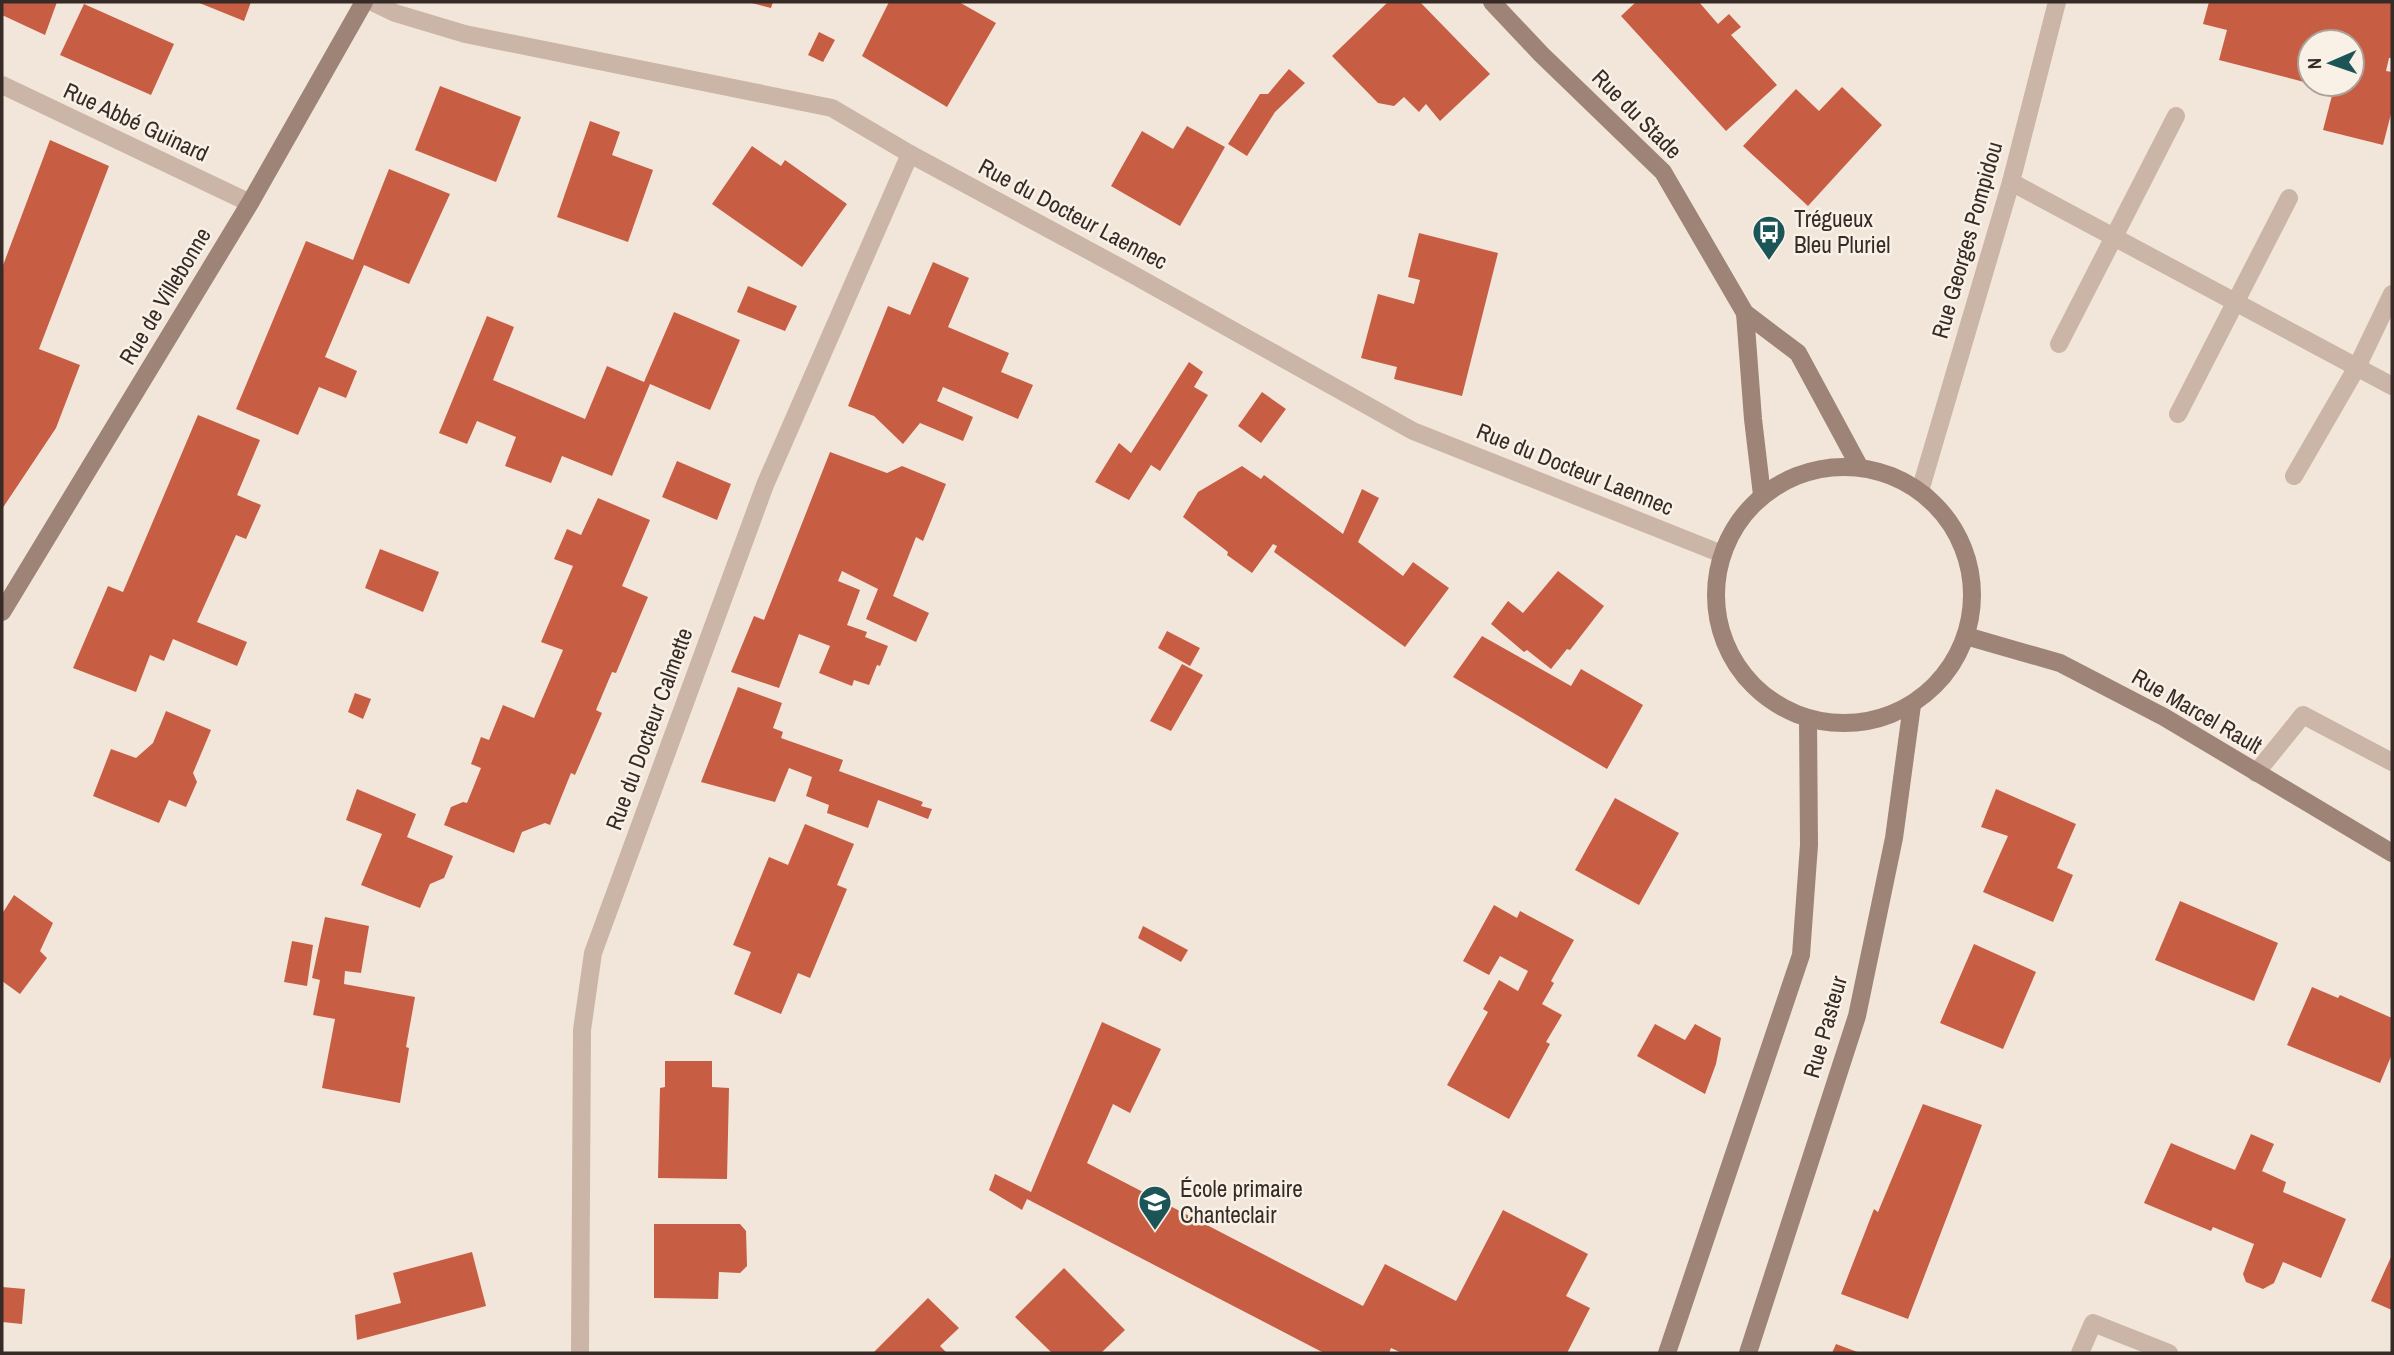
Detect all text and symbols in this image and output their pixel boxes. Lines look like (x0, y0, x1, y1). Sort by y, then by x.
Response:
north arrow (2296, 28, 2366, 98)
text: N (2301, 58, 2327, 70)
street label: Rue du Stade (1586, 62, 1689, 165)
street label: Rue Abbé Guinard (59, 74, 214, 169)
street label: Rue Georges Pompidou (1924, 138, 2009, 342)
street label: Rue du Docteur Laennec (973, 151, 1173, 276)
place label: Trégueux Bleu Pluriel (1794, 203, 1890, 260)
bus stop icon: Trégueux Bleu Pluriel (1750, 213, 1788, 262)
street label: Rue de Villebonne (111, 221, 218, 370)
street label: Rue du Docteur Laennec (1472, 415, 1678, 522)
street label: Rue du Docteur Calmette (598, 624, 699, 834)
street label: Rue Marcel Rault (2126, 661, 2268, 760)
street label: Rue Pasteur (1795, 972, 1854, 1082)
place label: École primaire Chanteclair (1180, 1173, 1303, 1230)
school or university icon: École primaire Chanteclair (1136, 1183, 1174, 1232)

